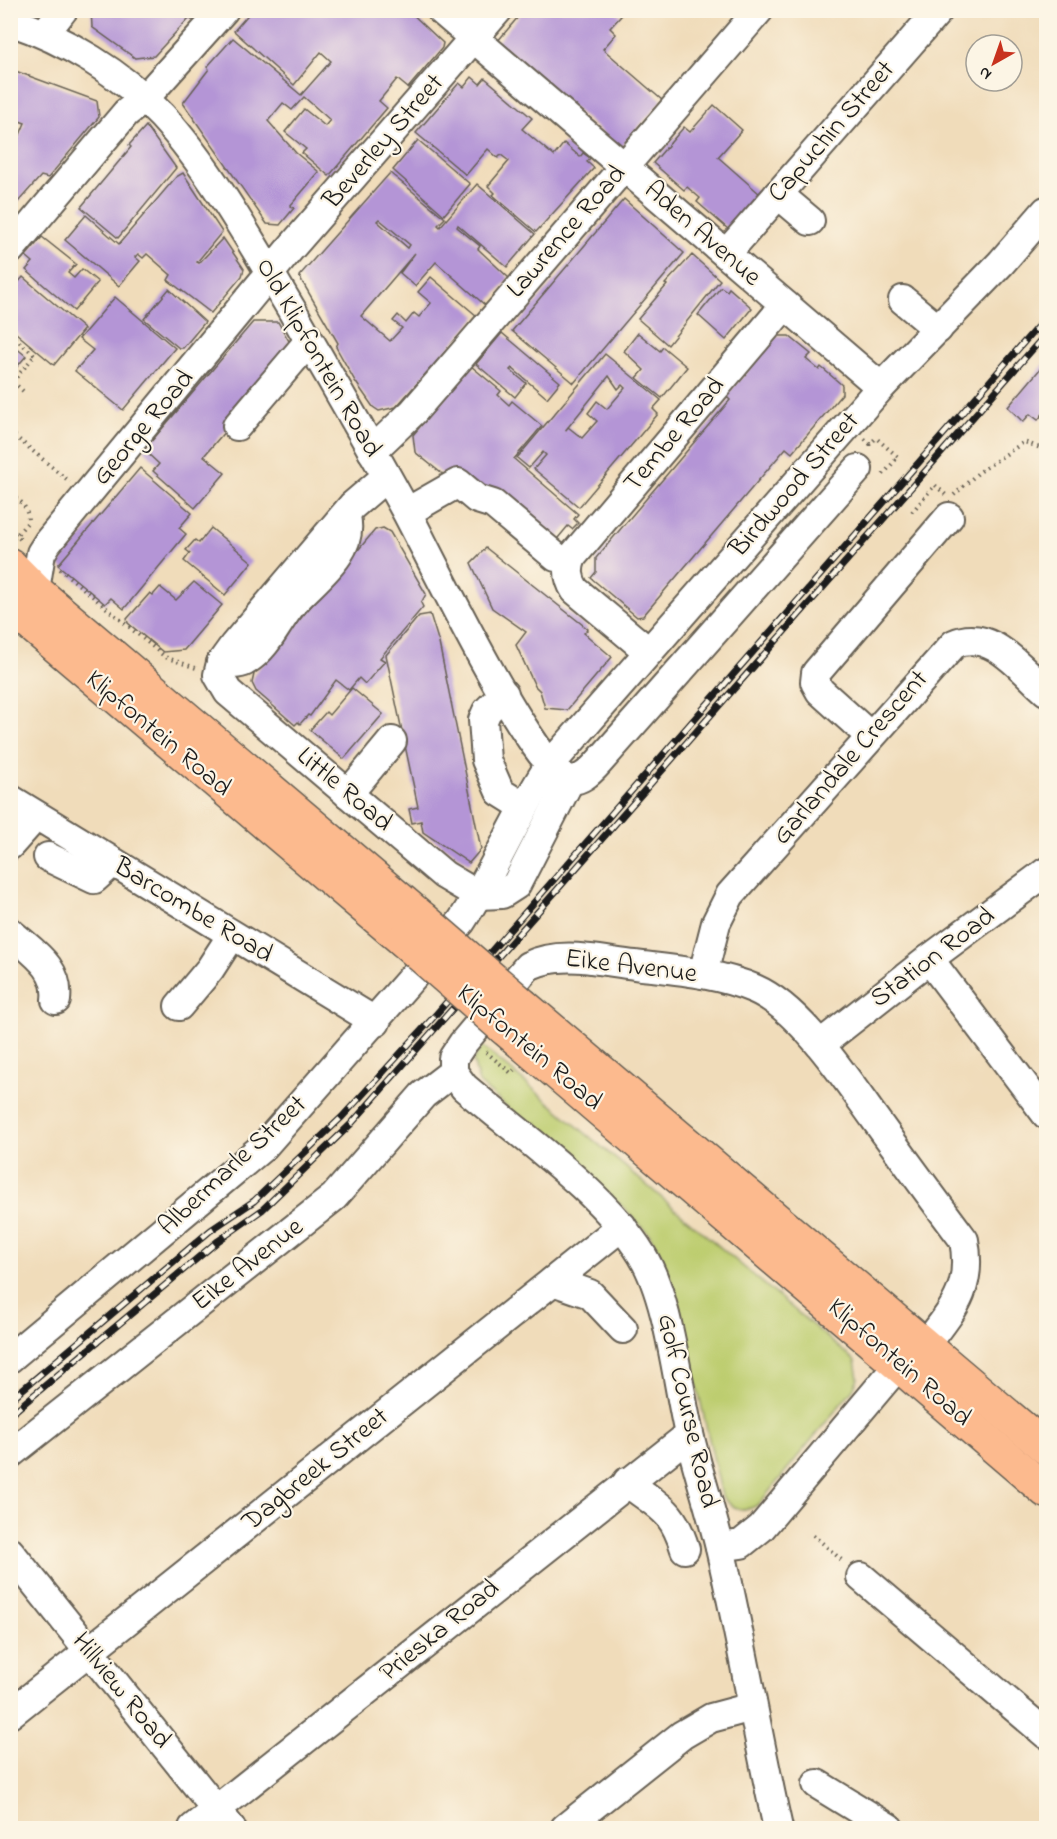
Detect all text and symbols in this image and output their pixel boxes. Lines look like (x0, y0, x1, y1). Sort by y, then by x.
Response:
north arrow (964, 33, 1024, 93)
street label: Capuchin Street (759, 52, 905, 212)
text: N (974, 60, 997, 86)
street label: Beverley Street (313, 66, 454, 219)
street label: Lawrence Road (498, 157, 636, 307)
street label: Aden Avenue (635, 172, 770, 297)
street label: Old Klipfontein Road (245, 251, 391, 465)
street label: George Road (84, 361, 204, 495)
street label: Tembe Road (615, 369, 735, 501)
street label: Birdwood Street (720, 404, 869, 567)
street label: Klipfontein Road (76, 661, 240, 807)
street label: Garlandale Crescent (764, 662, 938, 854)
street label: Little Road (287, 738, 401, 842)
street label: Barcombe Road (105, 847, 280, 974)
street label: Station Road (862, 898, 1004, 1018)
street label: Eike Avenue (563, 940, 700, 995)
street label: Klipfontein Road (447, 975, 611, 1121)
street label: Albermarle Street (150, 1087, 316, 1245)
street label: Eike Avenue (184, 1208, 313, 1321)
street label: Klipfontein Road (818, 1289, 980, 1437)
street label: Golf Course Road (646, 1310, 728, 1512)
street label: Dagbreek Street (233, 1399, 398, 1542)
street label: Prieska Road (371, 1570, 509, 1692)
street label: Hillview Road (62, 1624, 180, 1758)

